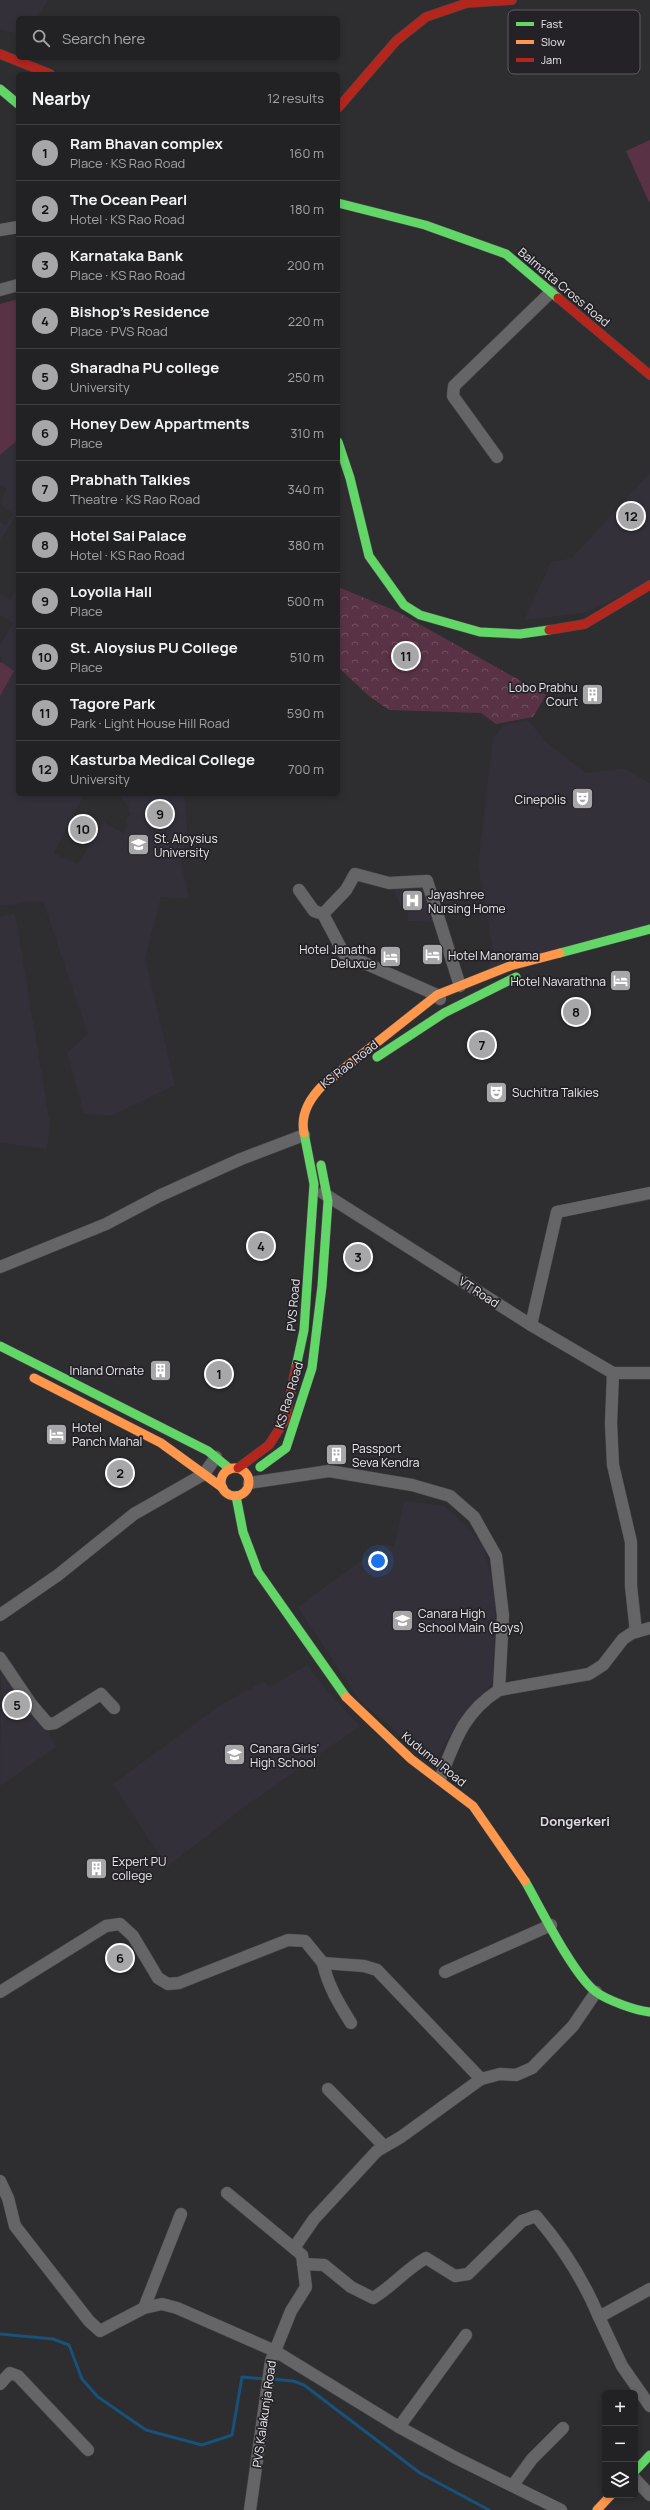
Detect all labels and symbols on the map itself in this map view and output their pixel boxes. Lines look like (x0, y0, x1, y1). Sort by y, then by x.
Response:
legend (508, 10, 640, 74)
text: Fast (541, 16, 563, 31)
text: Slow (541, 34, 566, 49)
text: Jam (541, 52, 562, 67)
street label: Balmatta Cross Road (515, 244, 613, 330)
pin: 12 (618, 501, 644, 531)
pin: 11 (393, 641, 419, 671)
place label: Lobo Prabhu Court (509, 679, 578, 710)
building icon: Lobo Prabhu Court (580, 681, 606, 707)
theatre icon: Cinepolis (569, 786, 595, 812)
place label: Cinepolis (515, 791, 566, 808)
pin: 9 (147, 799, 173, 829)
pin: 10 (70, 814, 96, 844)
place label: St. Aloysius University (154, 830, 218, 861)
school or university icon: St. Aloysius University (125, 832, 151, 858)
place label: Jayashree Nursing Home (428, 886, 506, 917)
hospital icon: Jayashree Nursing Home (400, 888, 426, 914)
place label: Hotel Janatha Deluxue (299, 941, 376, 972)
hotel icon: Hotel Manorama (420, 942, 446, 968)
hotel icon: Hotel Janatha Deluxue (378, 943, 404, 969)
place label: Hotel Manorama (448, 947, 539, 964)
hotel icon: Hotel Navarathna (608, 968, 634, 994)
place label: Hotel Navarathna (510, 973, 606, 990)
pin: 8 (563, 997, 589, 1027)
pin: 7 (469, 1030, 495, 1060)
street label: KS Rao Road (317, 1036, 381, 1092)
theatre icon: Suchitra Talkies (484, 1079, 510, 1105)
place label: Suchitra Talkies (512, 1084, 599, 1101)
pin: 4 (248, 1231, 274, 1261)
pin: 3 (345, 1242, 371, 1272)
street label: VT Road (456, 1273, 502, 1311)
street label: PVS Road (282, 1278, 304, 1332)
building icon: Inland Ornate (147, 1357, 173, 1383)
pin: 1 (206, 1359, 232, 1389)
street label: KS Rao Road (271, 1360, 307, 1430)
place label: Inland Ornate (70, 1362, 144, 1379)
place label: Hotel Panch Mahal (72, 1419, 142, 1450)
hotel icon: Hotel Panch Mahal (44, 1421, 70, 1447)
place label: Passport Seva Kendra (352, 1440, 419, 1471)
building icon: Passport Seva Kendra (324, 1442, 350, 1468)
pin: 2 (107, 1458, 133, 1488)
your location (368, 1551, 388, 1571)
place label: Canara High School Main (Boys) (418, 1605, 524, 1636)
school or university icon: Canara High School Main (Boys) (390, 1607, 416, 1633)
pin: 5 (4, 1690, 30, 1720)
street label: Kudumal Road (398, 1728, 470, 1790)
place label: Canara Girls' High School (250, 1740, 319, 1771)
school or university icon: Canara Girls' High School (222, 1742, 248, 1768)
district label: Dongerkeri (540, 1812, 610, 1830)
place label: Expert PU college (112, 1853, 167, 1884)
building icon: Expert PU college (83, 1855, 109, 1881)
pin: 6 (107, 1943, 133, 1973)
street label: PVS Kalakunja Road (248, 2359, 280, 2469)

